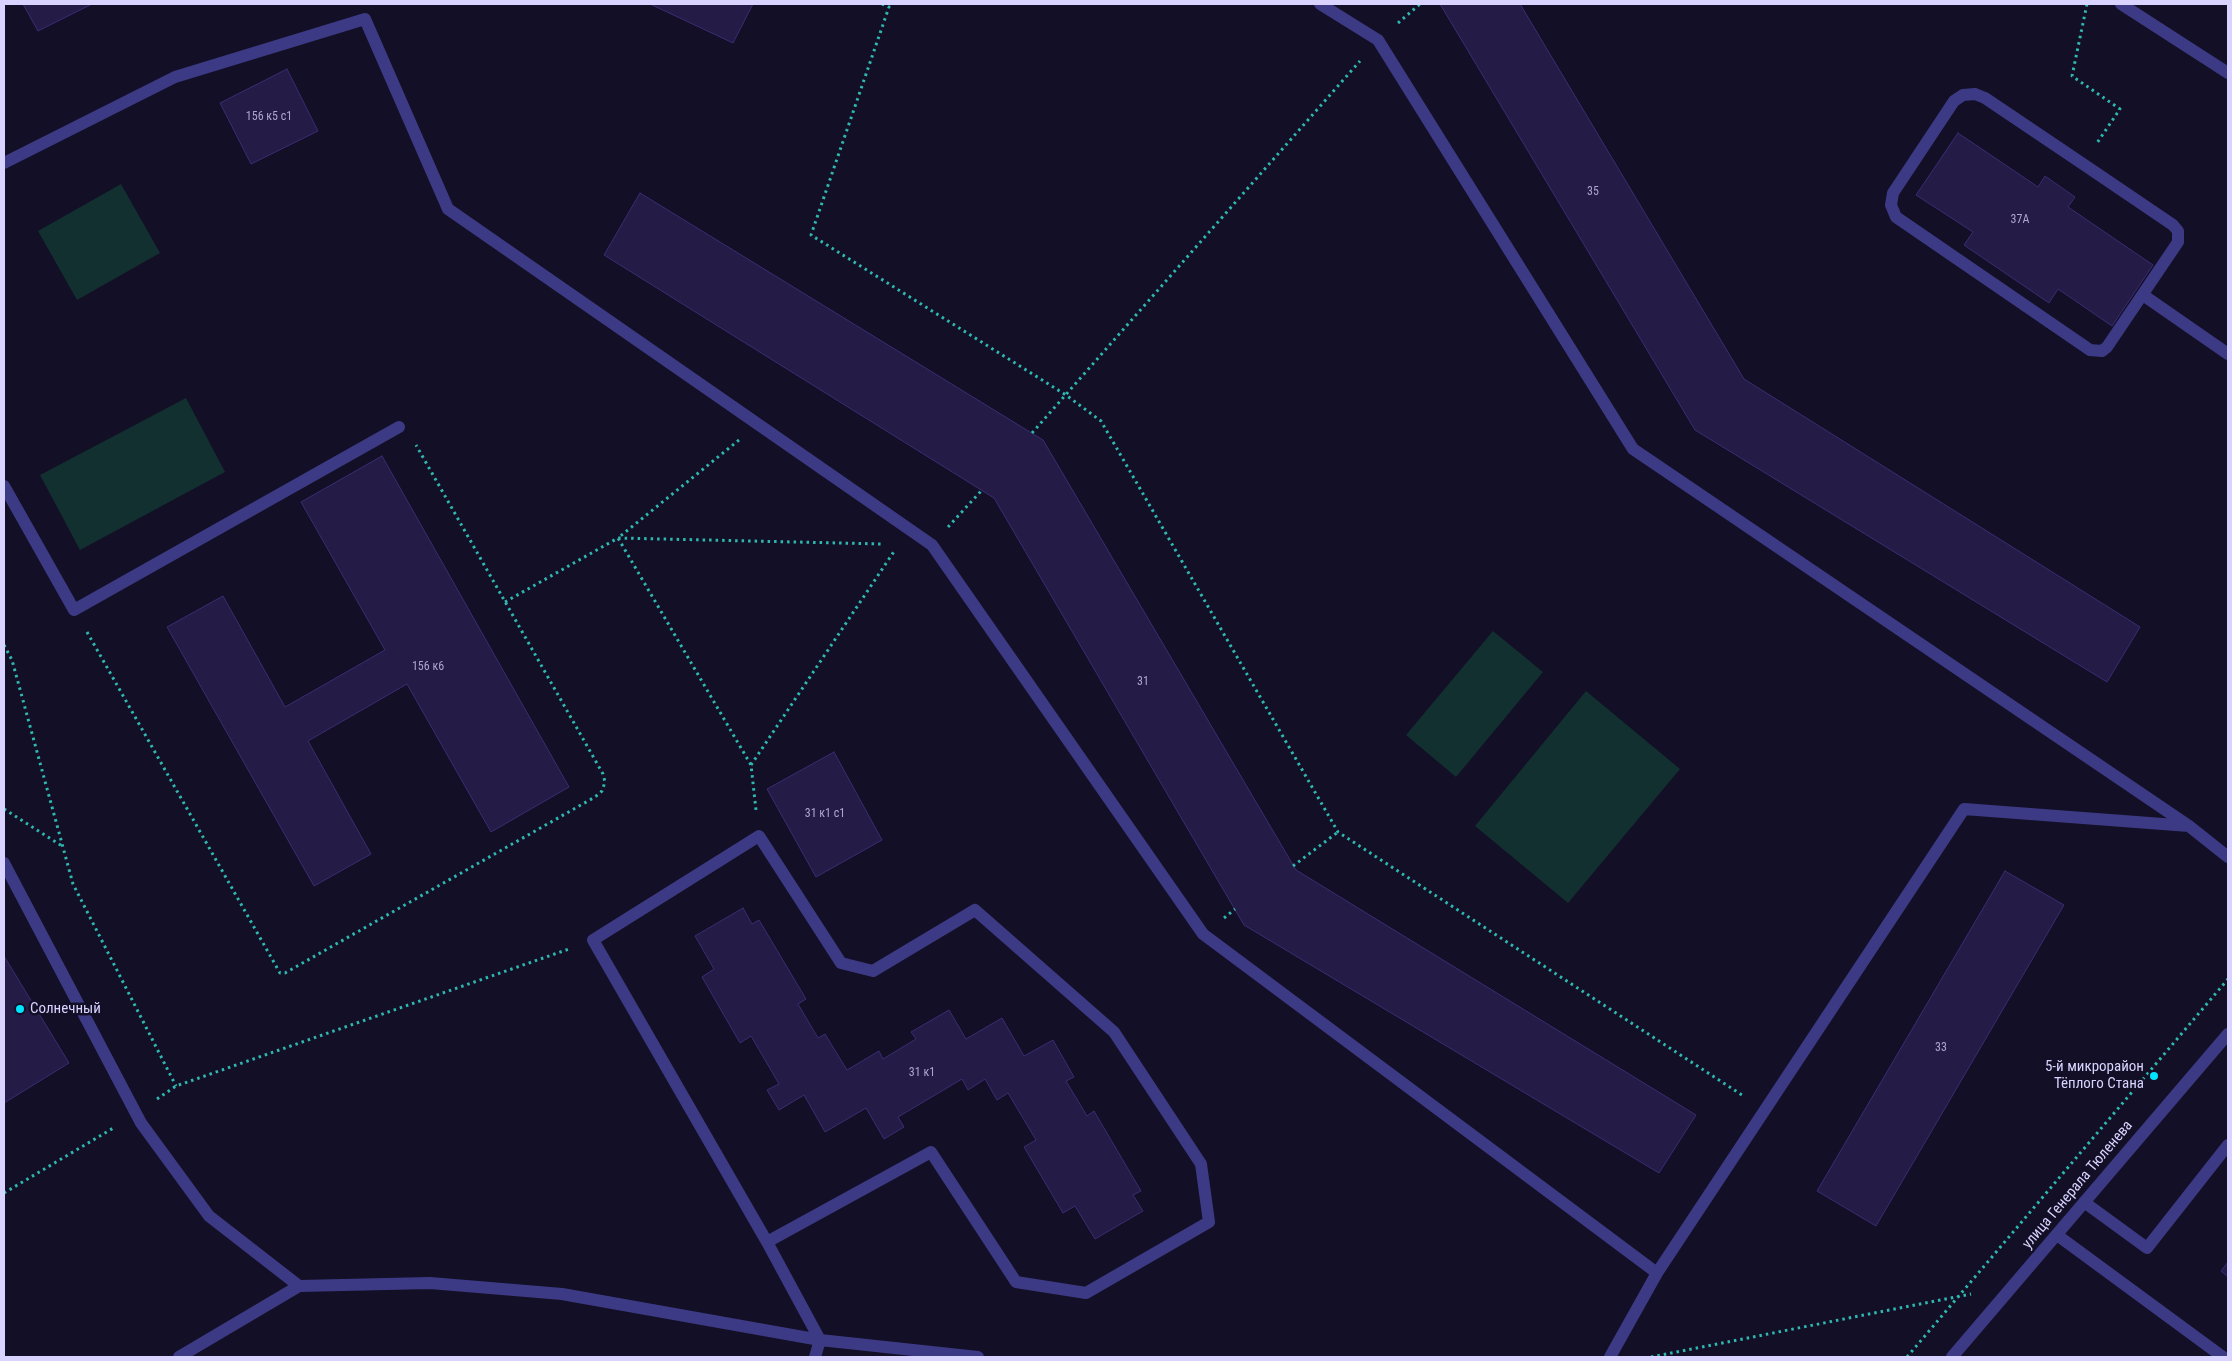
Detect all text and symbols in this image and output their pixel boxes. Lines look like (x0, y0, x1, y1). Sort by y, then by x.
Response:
house number: 156 к5 с1 (246, 110, 292, 124)
house number: 35 (1587, 185, 1599, 199)
house number: 37А (2011, 213, 2029, 227)
house number: 156 к6 (412, 660, 444, 674)
house number: 31 (1137, 675, 1149, 689)
house number: 31 к1 с1 (805, 807, 845, 821)
place label: Солнечный (30, 1000, 101, 1018)
marker: Солнечный (14, 1003, 26, 1015)
house number: 33 (1935, 1041, 1947, 1055)
place label: 5-й микрорайон Тёплого Стана (2045, 1058, 2144, 1093)
house number: 31 к1 (909, 1066, 935, 1080)
marker: 5-й микрорайон Тёплого Стана (2148, 1070, 2160, 1082)
street label: улица Генерала Тюленева (2019, 1117, 2137, 1253)

